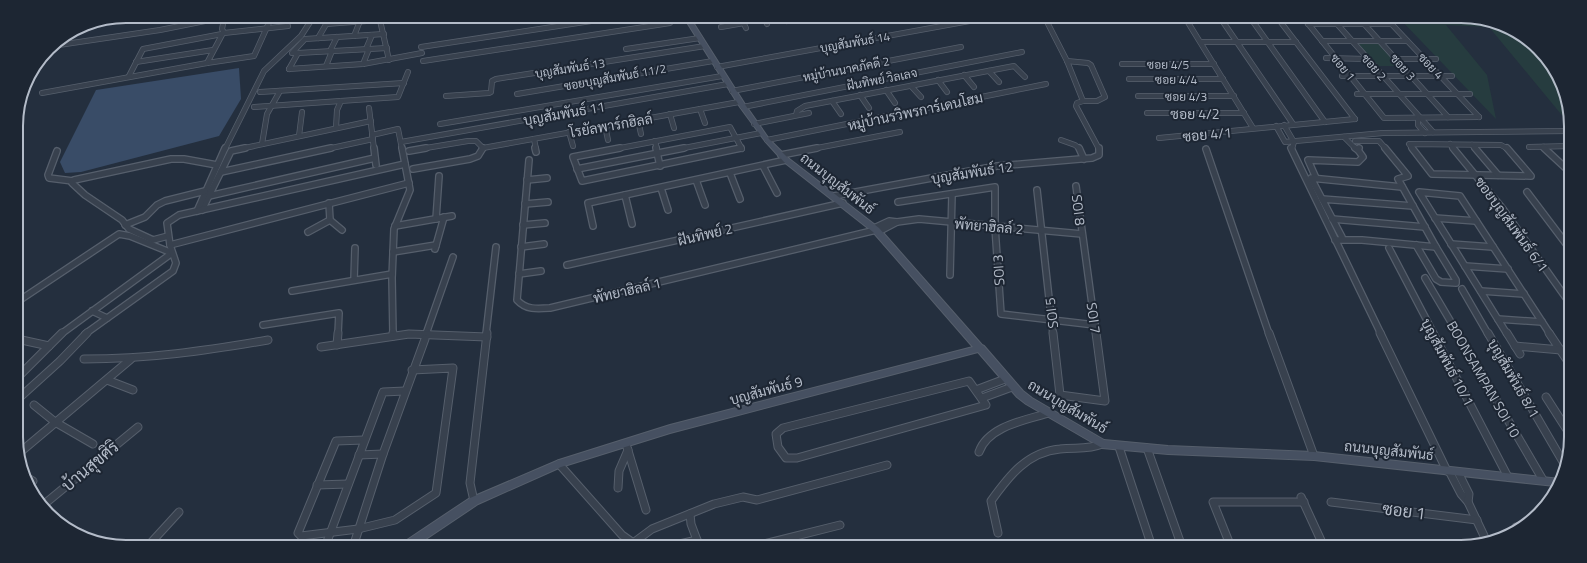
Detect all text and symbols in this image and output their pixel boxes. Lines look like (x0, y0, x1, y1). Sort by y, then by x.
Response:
street label: บุญสัมพันธ์ 14 (818, 26, 892, 58)
street label: ซอย 4 (1414, 48, 1449, 84)
street label: ซอย 1 (1326, 49, 1360, 85)
street label: ซอย 2 (1357, 49, 1391, 85)
street label: ซอย 3 (1386, 49, 1420, 85)
street label: หมู่บ้านนาคภัคดี 2 (801, 51, 891, 87)
street label: บุญสัมพันธ์ 13 (533, 53, 607, 83)
street label: ซอย 4/5 (1147, 55, 1189, 74)
street label: ซอยบุญสัมพันธ์ 11/2 (562, 59, 668, 95)
street label: ฝันทิพย์ วิลเลจ (845, 63, 919, 95)
street label: ซอย 4/4 (1155, 70, 1197, 89)
street label: หมู่บ้านรวิพรการ์เดนโฮม (845, 86, 985, 136)
street label: ซอย 4/3 (1165, 87, 1207, 106)
street label: บุญสัมพันธ์ 11 (521, 95, 607, 131)
street label: ซอย 4/2 (1170, 103, 1220, 124)
street label: โรยัลพาร์กฮิลล์ (567, 107, 654, 143)
street label: ซอย 4/1 (1181, 121, 1233, 147)
street label: ถนนบุญสัมพันธ์ (796, 147, 880, 219)
street label: บุญสัมพันธ์ 12 (930, 155, 1014, 189)
street label: ซอยบุญสัมพันธ์ 6/1 (1470, 172, 1554, 276)
street label: SOI 8 (1067, 193, 1091, 227)
street label: พัทยาฮิลล์ 2 (954, 213, 1024, 239)
street label: ฝันทิพย์ 2 (675, 217, 735, 251)
street label: SOI 3 (986, 254, 1010, 286)
street label: พัทยาฮิลล์ 1 (591, 272, 663, 308)
street label: SOI 5 (1039, 296, 1063, 330)
street label: SOI 7 (1081, 301, 1107, 335)
street label: บุญสัมพันธ์ 10/1 (1416, 315, 1480, 409)
street label: BOONSAMPAN SOI 10 (1442, 317, 1526, 441)
street label: บุญสัมพันธ์ 8/1 (1483, 334, 1545, 422)
street label: บุญสัมพันธ์ 9 (727, 370, 805, 410)
street label: ถนนบุญสัมพันธ์ (1024, 374, 1112, 438)
street label: บ้านสุขศิริ (55, 434, 125, 498)
street label: ถนนบุญสัมพันธ์ (1343, 435, 1435, 465)
street label: ซอย 1 (1381, 495, 1427, 527)

